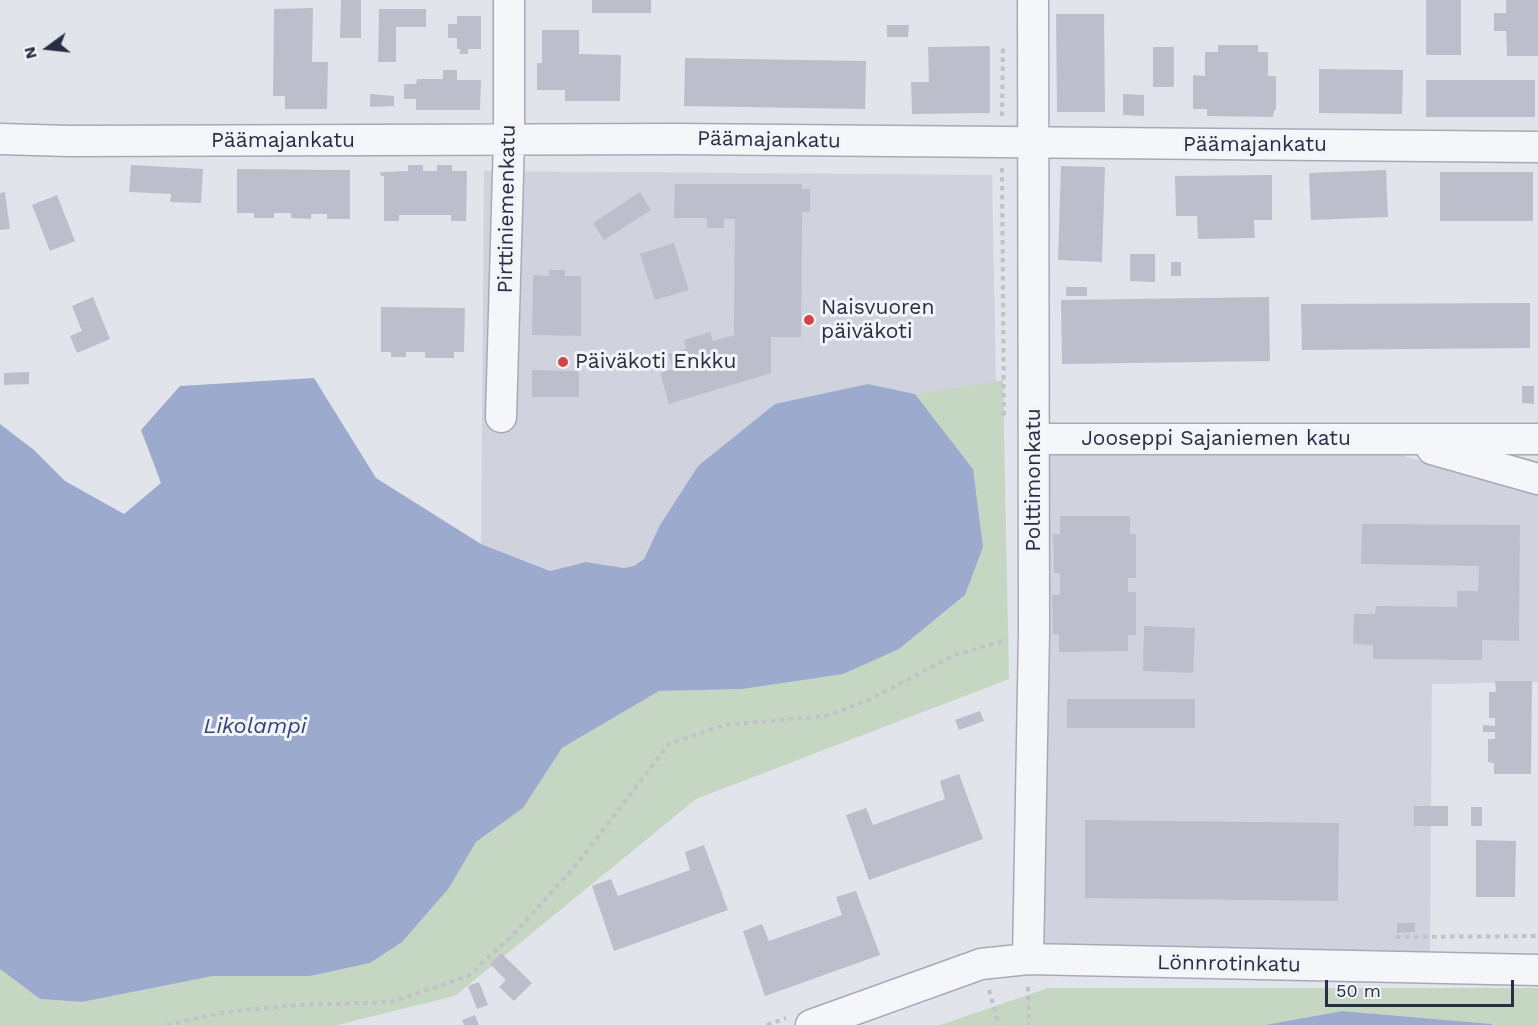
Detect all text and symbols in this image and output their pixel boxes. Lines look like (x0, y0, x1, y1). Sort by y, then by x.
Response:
north arrow (18, 18, 78, 78)
text: N (19, 45, 41, 61)
street label: Pirttiniemenkatu (493, 124, 521, 294)
street label: Päämajankatu (697, 126, 841, 154)
street label: Päämajankatu (211, 128, 355, 154)
street label: Päämajankatu (1183, 132, 1327, 158)
place label: Naisvuoren päiväkoti (821, 295, 934, 345)
marker: Naisvuoren päiväkoti (802, 313, 816, 327)
place label: Päiväkoti Enkku (575, 349, 736, 375)
marker: Päiväkoti Enkku (556, 355, 570, 369)
street label: Polttimonkatu (1021, 408, 1047, 552)
street label: Jooseppi Sajaniemen katu (1081, 426, 1351, 452)
water label: Likolampi (204, 714, 306, 740)
street label: Lönnrotinkatu (1157, 950, 1301, 978)
scale bar (1328, 968, 1517, 1006)
text: 50 m (1336, 980, 1381, 1001)

